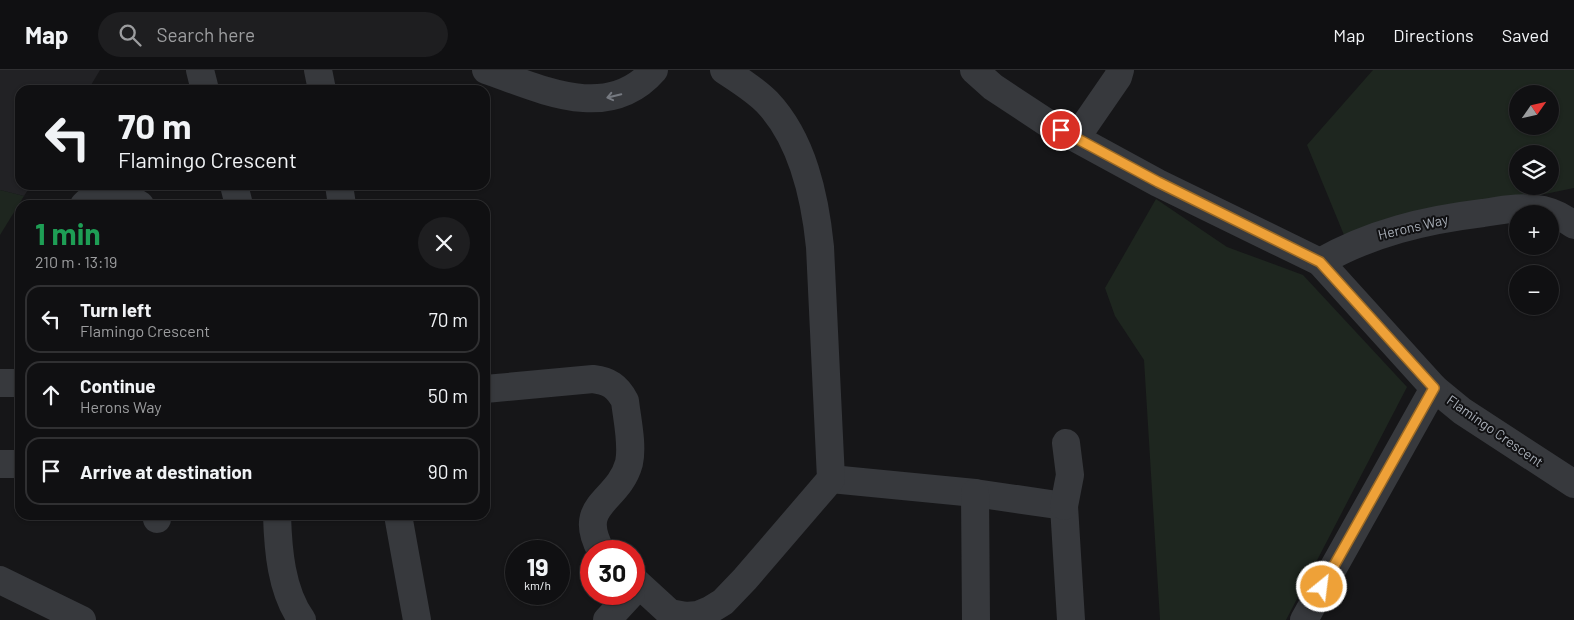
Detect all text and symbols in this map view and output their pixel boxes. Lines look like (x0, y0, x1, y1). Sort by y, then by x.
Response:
search box (98, 12, 448, 57)
text: Map (25, 20, 68, 49)
icon: search (116, 21, 144, 49)
text: Search here (156, 23, 255, 46)
text: Map (1333, 24, 1365, 46)
text: Directions (1393, 24, 1474, 46)
text: Saved (1502, 24, 1549, 46)
north arrow (1509, 85, 1559, 135)
map controls (1509, 85, 1559, 315)
one-way arrow (606, 92, 622, 101)
text: 70 m (118, 104, 192, 146)
icon: left (35, 105, 100, 170)
pin (1040, 109, 1082, 151)
icon: arrive (1047, 116, 1075, 144)
button: layers (1509, 145, 1559, 195)
text: Flamingo Crescent (118, 146, 297, 172)
button: + (1509, 205, 1559, 255)
street label: Herons Way (1376, 210, 1450, 243)
text: 1 min (35, 215, 101, 251)
button: close (418, 217, 470, 269)
text: 210 m · 13:19 (35, 252, 117, 271)
button: − (1509, 265, 1559, 315)
text: Turn left (80, 298, 151, 321)
icon: left (37, 305, 65, 333)
text: 70 m (429, 308, 468, 331)
text: Flamingo Crescent (80, 321, 210, 340)
text: Continue (80, 374, 156, 397)
icon: ahead (37, 381, 65, 409)
text: 50 m (428, 384, 468, 407)
street label: Flamingo Crescent (1444, 391, 1547, 470)
text: Herons Way (80, 397, 162, 416)
icon: arrive (37, 457, 65, 485)
text: Arrive at destination (80, 460, 252, 483)
text: 90 m (428, 460, 468, 483)
speed limit sign: 30 (580, 540, 645, 605)
text: 19 (526, 551, 549, 581)
position arrow (1295, 560, 1347, 612)
text: km/h (524, 578, 551, 592)

